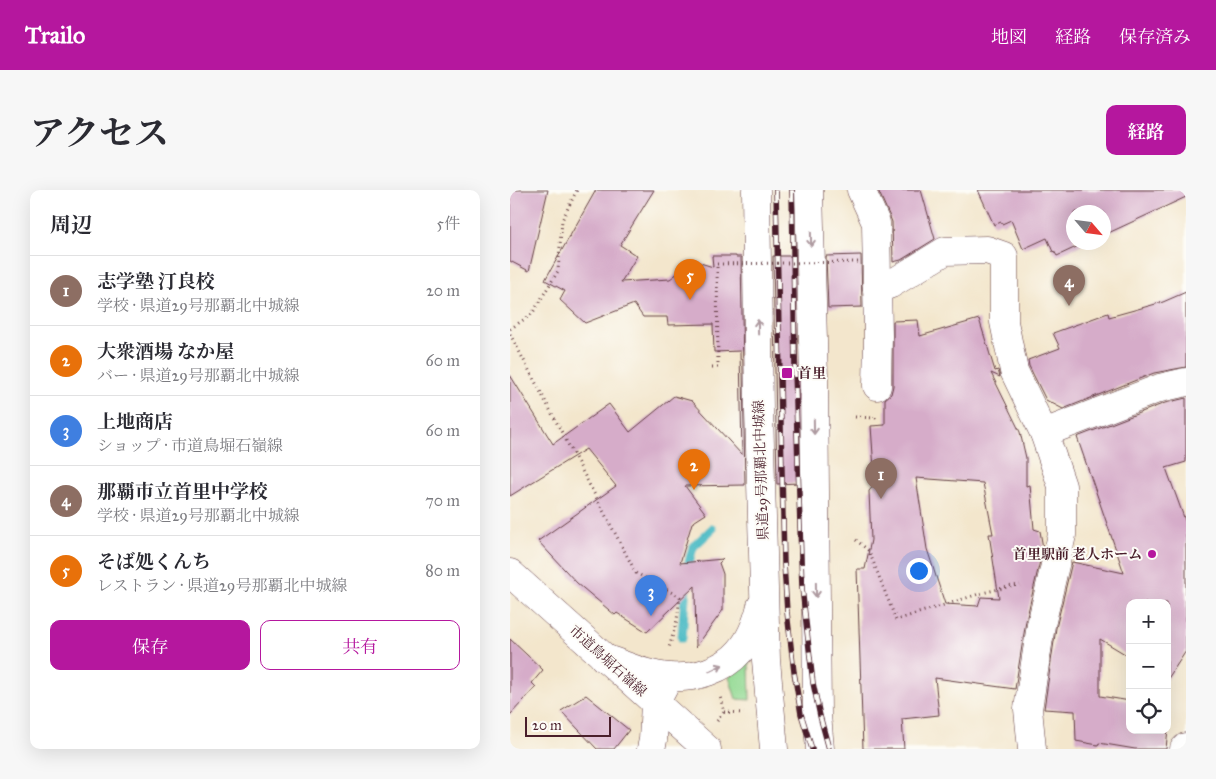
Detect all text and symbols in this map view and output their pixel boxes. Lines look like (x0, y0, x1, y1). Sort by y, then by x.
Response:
text: Trailo (25, 20, 85, 50)
text: 地図 (991, 26, 1027, 48)
text: 経路 (1055, 26, 1091, 48)
text: 保存済み (1119, 26, 1191, 48)
button: 経路 (1106, 105, 1186, 155)
text: アクセス (30, 112, 169, 155)
north arrow (1066, 205, 1111, 250)
text: 周辺 (50, 212, 92, 238)
text: 5件 (437, 214, 460, 233)
one-way arrow (806, 230, 815, 246)
pin: 5 (674, 259, 706, 300)
pin: 4 (1053, 265, 1085, 306)
text: 志学塾 汀良校 (97, 270, 215, 293)
text: 1 (63, 281, 69, 300)
text: 20 m (426, 281, 460, 300)
text: 学校 · 県道29号那覇北中城線 (97, 296, 300, 315)
one-way arrow (754, 320, 763, 336)
text: 大衆酒場 なか屋 (97, 340, 234, 363)
text: 2 (62, 351, 70, 370)
text: 60 m (426, 351, 460, 370)
place label: 首里 (798, 365, 826, 382)
text: バー · 県道29号那覇北中城線 (97, 366, 300, 385)
marker: 首里 (780, 366, 794, 380)
street label: 県道29号那覇北中城線 (750, 400, 772, 540)
text: 上地商店 (97, 410, 173, 433)
one-way arrow (809, 419, 819, 435)
text: 3 (63, 421, 69, 440)
text: 60 m (426, 421, 460, 440)
text: ショップ · 市道鳥堀石嶺線 (97, 436, 283, 455)
pin: 2 (678, 449, 710, 490)
pin: 1 (865, 458, 897, 499)
text: 那覇市立首里中学校 (97, 480, 268, 503)
text: 4 (62, 491, 70, 510)
text: 70 m (425, 491, 460, 510)
text: 学校 · 県道29号那覇北中城線 (97, 506, 300, 525)
place label: 首里駅前 老人ホーム (1013, 546, 1142, 563)
marker: 首里駅前 老人ホーム (1146, 548, 1158, 560)
text: そば処くんち (97, 550, 211, 573)
your location (906, 558, 932, 584)
text: 5 (62, 561, 70, 580)
text: 80 m (425, 561, 460, 580)
pin: 3 (635, 575, 667, 616)
text: レストラン · 県道29号那覇北中城線 (97, 576, 347, 595)
one-way arrow (811, 582, 821, 598)
map controls (1126, 599, 1171, 734)
button: + (1126, 599, 1171, 644)
button: 保存 (50, 620, 250, 670)
button: 共有 (260, 620, 460, 670)
street label: 市道鳥堀石嶺線 (566, 622, 650, 700)
button: − (1126, 644, 1171, 689)
one-way arrow (708, 663, 723, 672)
button: locate (1126, 689, 1171, 734)
scale bar (525, 714, 611, 737)
text: 20 m (532, 717, 562, 734)

